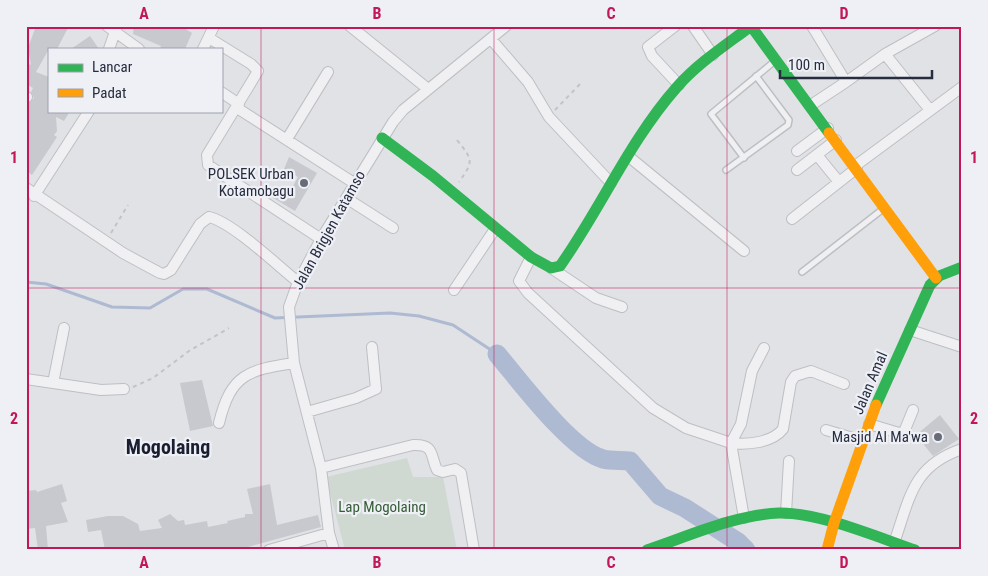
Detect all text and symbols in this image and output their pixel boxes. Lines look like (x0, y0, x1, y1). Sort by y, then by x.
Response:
text: A (139, 4, 149, 23)
text: B (373, 4, 382, 23)
text: C (606, 4, 616, 23)
text: D (839, 4, 849, 23)
legend (48, 48, 222, 112)
scale bar (780, 48, 933, 80)
text: 100 m (788, 56, 825, 74)
text: Lancar (92, 58, 133, 76)
text: Padat (92, 84, 126, 102)
text: 1 (10, 148, 18, 167)
text: 1 (970, 148, 978, 167)
place label: POLSEK Urban Kotamobagu (208, 165, 294, 200)
street label: Jalan Brigjen Katamso (289, 167, 369, 293)
marker: POLSEK Urban Kotamobagu (298, 177, 310, 189)
street label: Jalan Amal (849, 349, 891, 417)
text: 2 (10, 409, 18, 428)
text: 2 (970, 409, 978, 428)
place label: Masjid Al Ma'wa (832, 428, 928, 446)
marker: Masjid Al Ma'wa (932, 431, 944, 443)
district label: Mogolaing (126, 435, 210, 459)
park label: Lap Mogolaing (338, 498, 426, 516)
text: A (139, 553, 149, 572)
text: B (373, 553, 382, 572)
text: C (606, 553, 616, 572)
text: D (839, 553, 849, 572)

